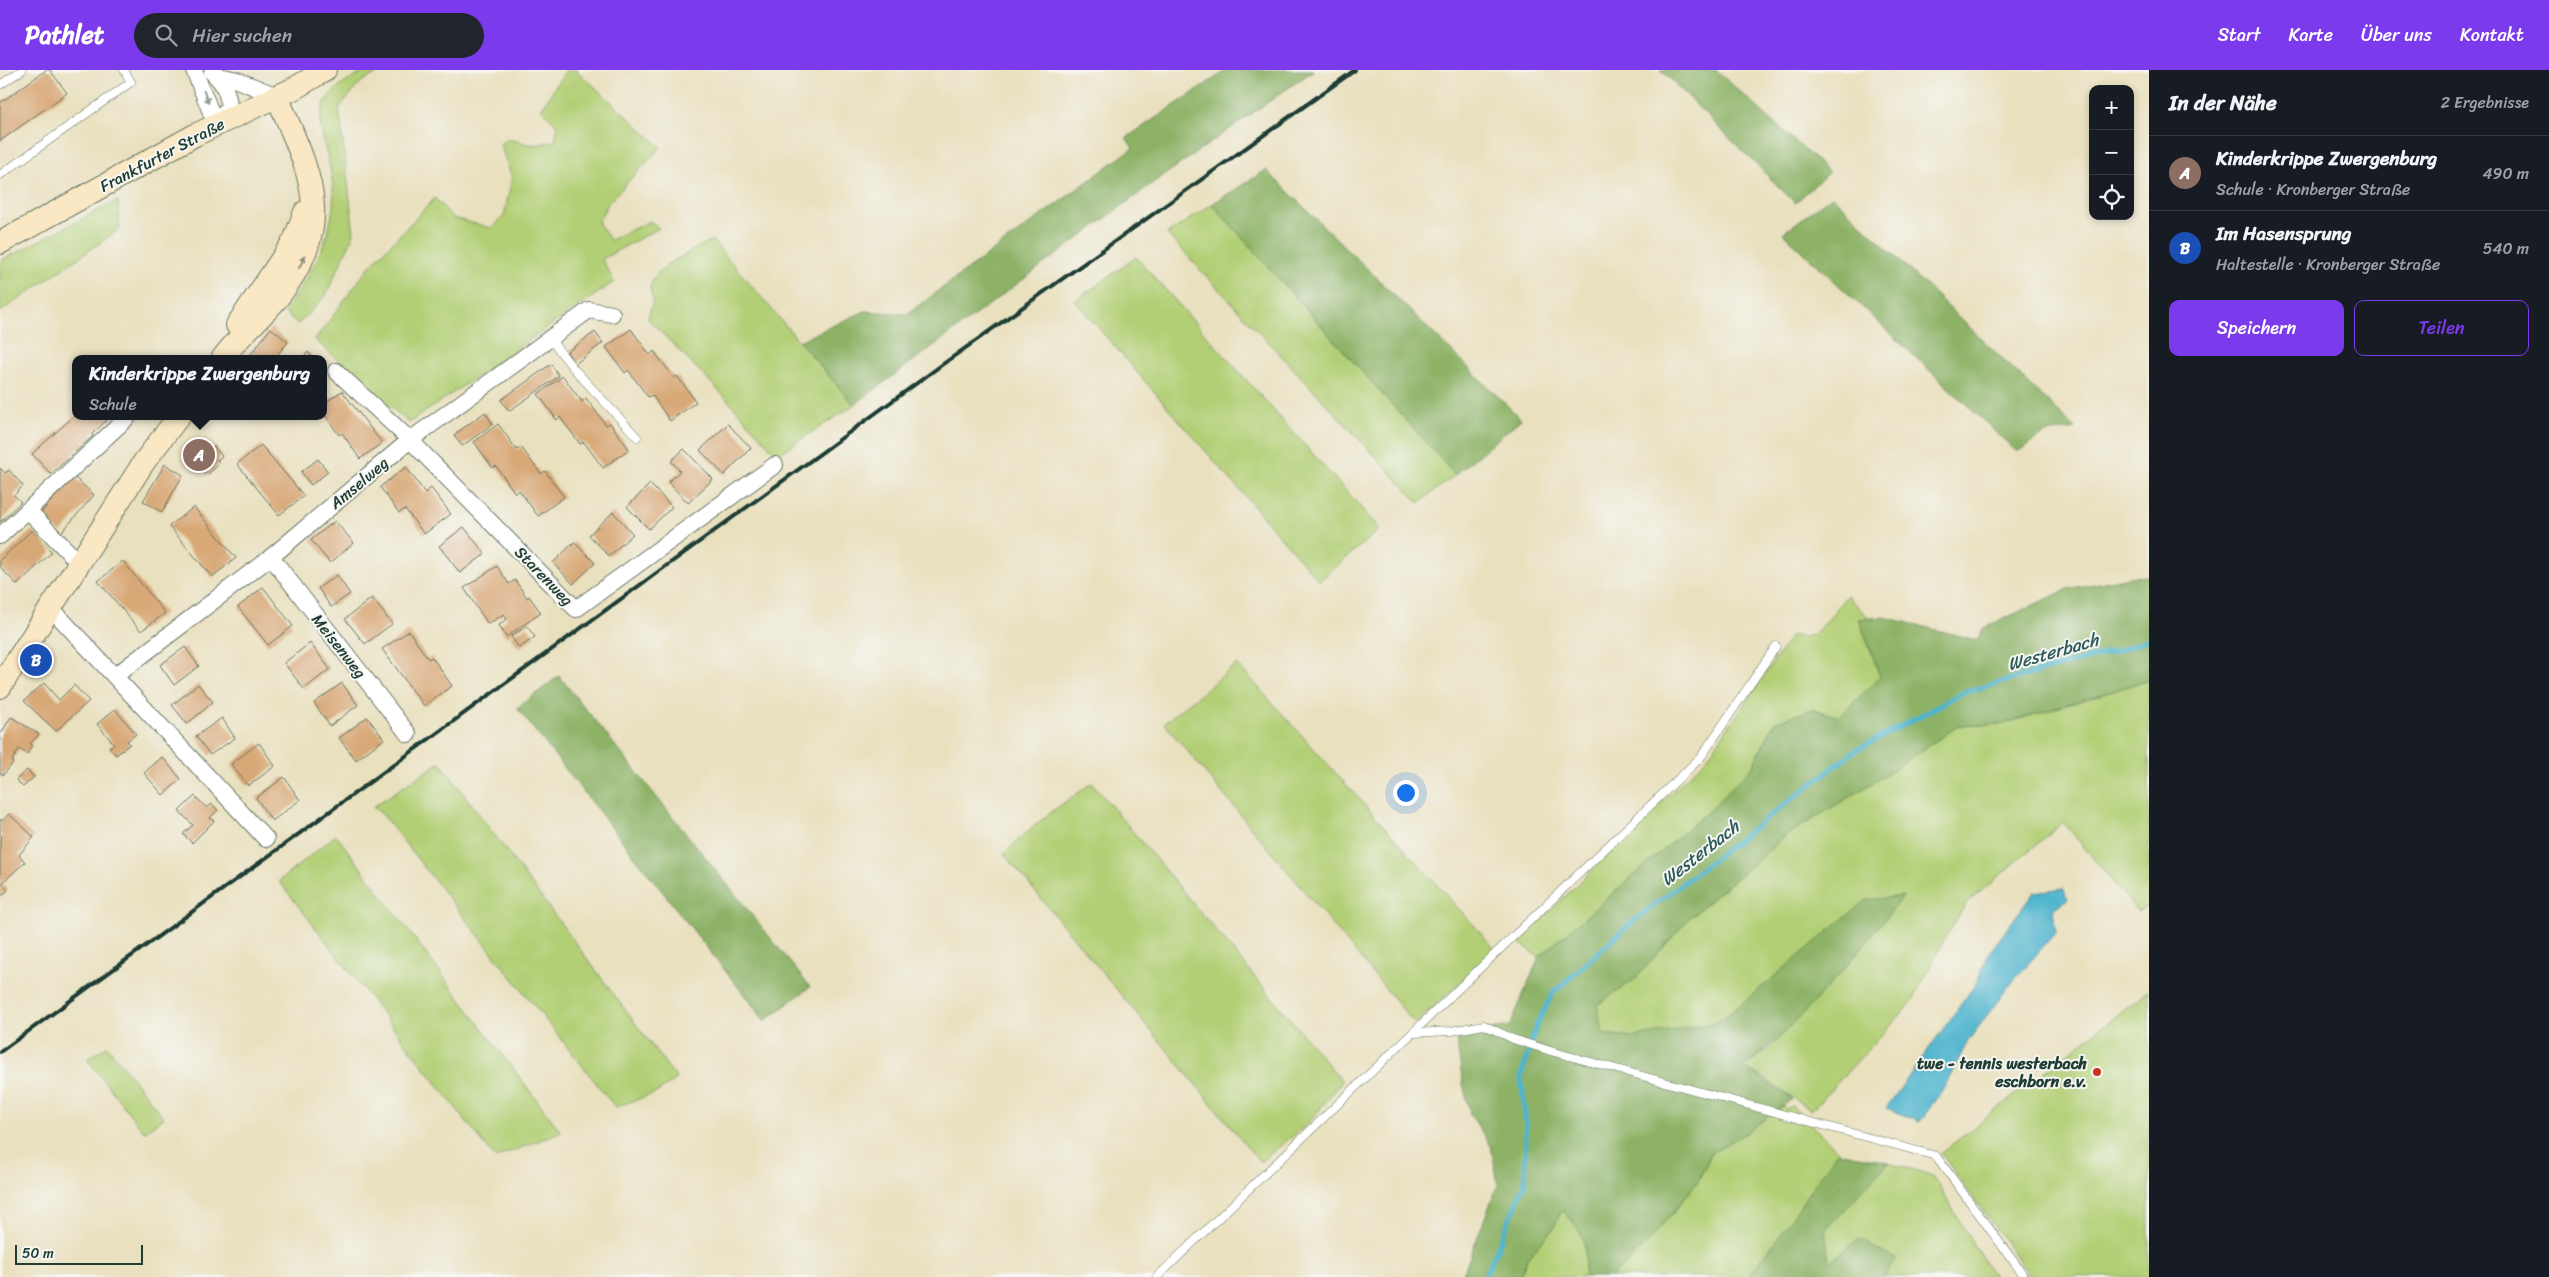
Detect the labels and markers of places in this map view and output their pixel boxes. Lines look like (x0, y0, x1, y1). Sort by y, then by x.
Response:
pin: A (183, 436, 215, 474)
pin: B (20, 641, 52, 679)
place label: twe - tennis westerbach eschborn e.v. (1917, 1049, 2088, 1096)
marker: twe - tennis westerbach eschborn e.v. (2091, 1066, 2103, 1078)

